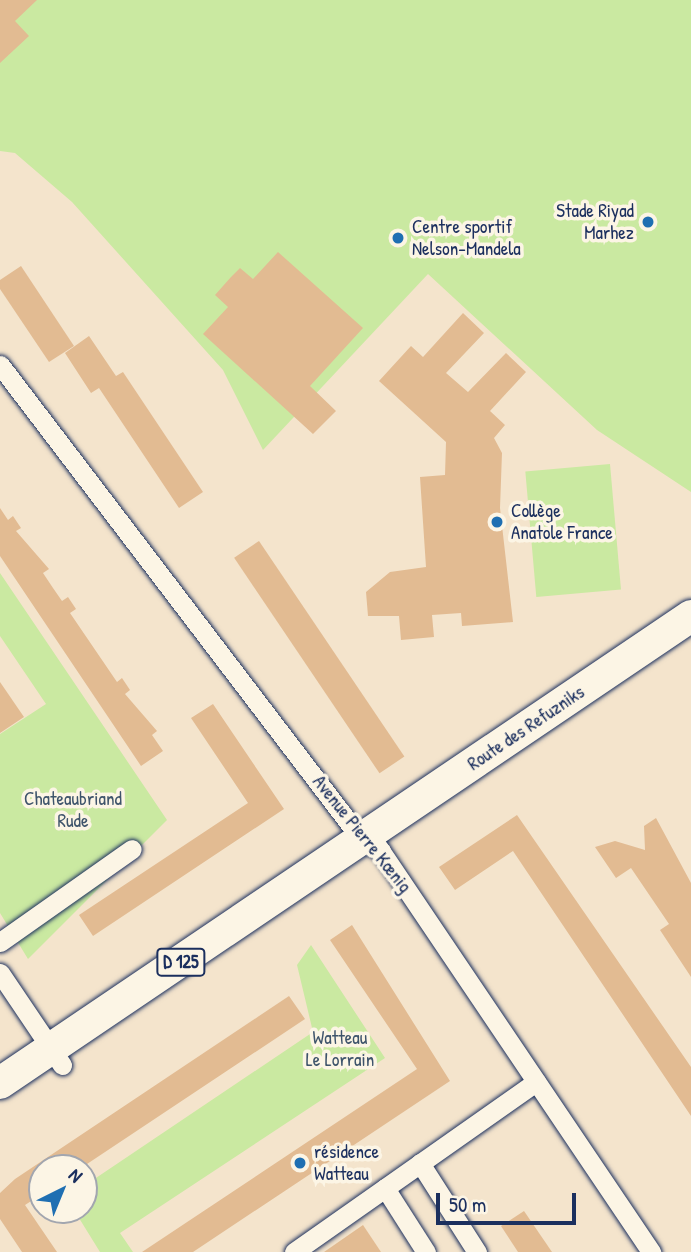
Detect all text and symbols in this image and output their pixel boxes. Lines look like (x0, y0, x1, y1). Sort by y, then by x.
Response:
place label: Stade Riyad Marhez (556, 200, 634, 244)
marker: Stade Riyad Marhez (640, 214, 656, 230)
place label: Centre sportif Nelson-Mandela (412, 216, 521, 260)
marker: Centre sportif Nelson-Mandela (390, 230, 406, 246)
place label: Collège Anatole France (511, 500, 613, 544)
marker: Collège Anatole France (489, 514, 505, 530)
street label: Route des Refuzniks (463, 681, 589, 775)
street label: Avenue Pierre Kœnig (308, 771, 416, 897)
park label: Chateaubriand Rude (24, 788, 122, 832)
road number: D 125 (155, 947, 207, 976)
park label: Watteau Le Lorrain (306, 1027, 374, 1071)
place label: résidence Watteau (314, 1141, 379, 1185)
north arrow (28, 1154, 98, 1224)
marker: résidence Watteau (292, 1155, 308, 1171)
text: N (63, 1162, 89, 1188)
scale bar (439, 1178, 579, 1222)
text: 50 m (449, 1190, 486, 1219)

